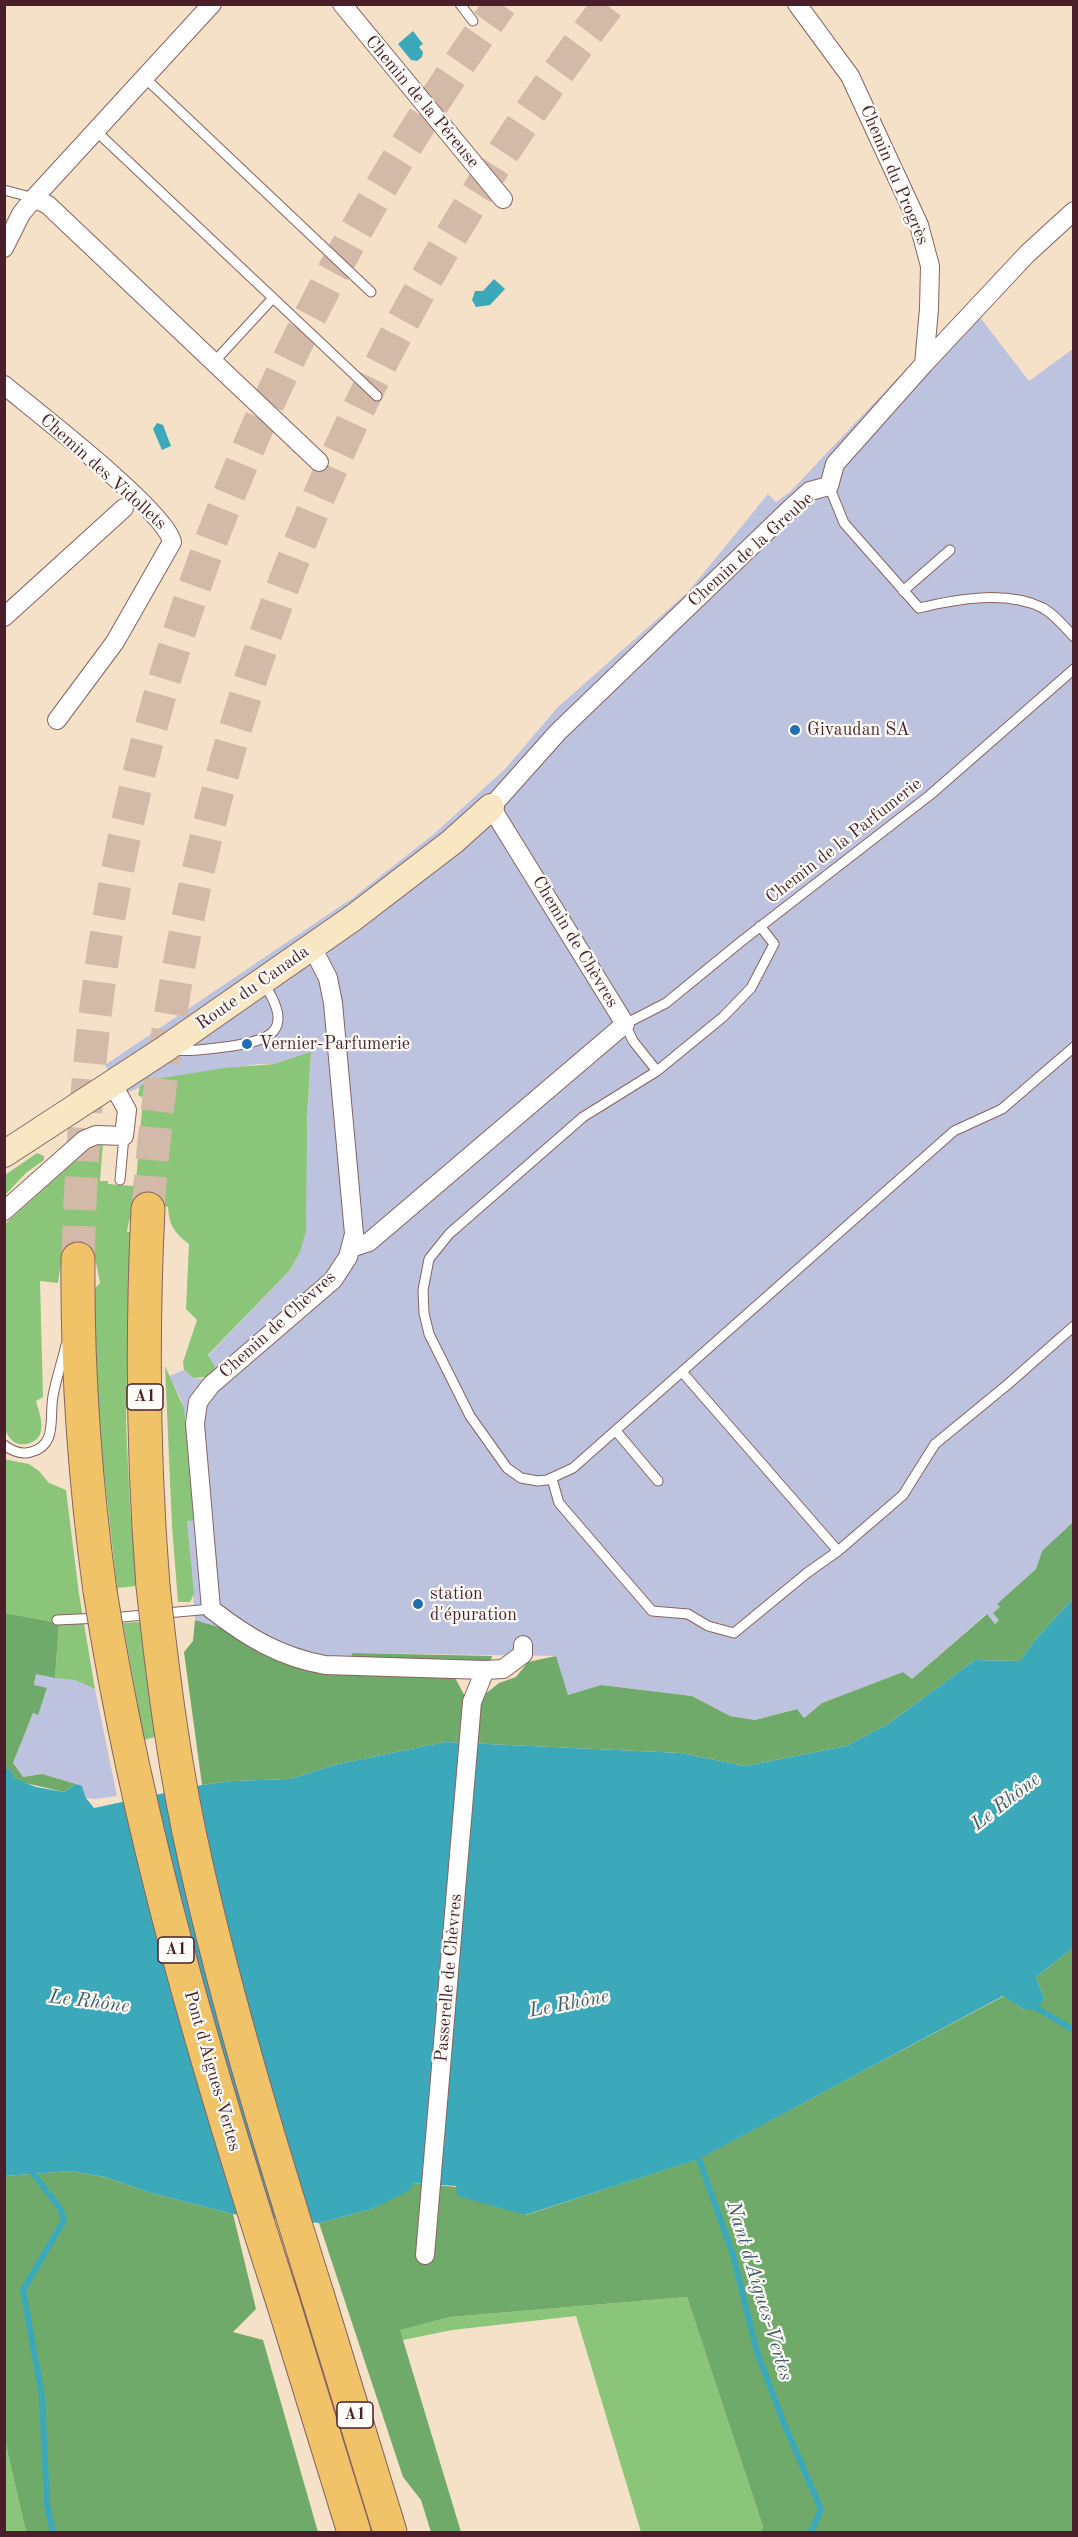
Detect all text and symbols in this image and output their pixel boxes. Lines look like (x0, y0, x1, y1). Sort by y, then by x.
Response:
street label: Chemin de la Péreuse (360, 31, 484, 173)
street label: Chemin du Progrès (855, 102, 933, 248)
street label: Chemin des Vidollets (35, 409, 171, 535)
street label: Chemin de la Greube (684, 488, 818, 612)
place label: Givaudan SA (807, 719, 910, 741)
marker: Givaudan SA (788, 723, 802, 737)
street label: Chemin de la Parfumerie (762, 773, 926, 909)
street label: Chemin de Chèvres (527, 872, 623, 1012)
street label: Route du Canada (192, 941, 314, 1035)
place label: Vernier-Parfumerie (259, 1033, 410, 1055)
marker: Vernier-Parfumerie (240, 1037, 254, 1051)
street label: Chemin de Chèvres (215, 1267, 341, 1383)
road number: A1 (127, 1384, 163, 1410)
place label: station d'épuration (430, 1583, 517, 1626)
marker: station d'épuration (411, 1597, 425, 1611)
water label: Le Rhône (967, 1768, 1045, 1836)
street label: Passerelle de Chèvres (431, 1893, 467, 2063)
road number: A1 (158, 1937, 194, 1963)
water label: Le Rhône (47, 1985, 131, 2019)
water label: Le Rhône (527, 1985, 611, 2023)
street label: Pont d'Aigues-Vertes (179, 1988, 245, 2154)
water label: Nant d'Aigues-Vertes (720, 2198, 798, 2384)
road number: A1 (337, 2402, 373, 2428)

